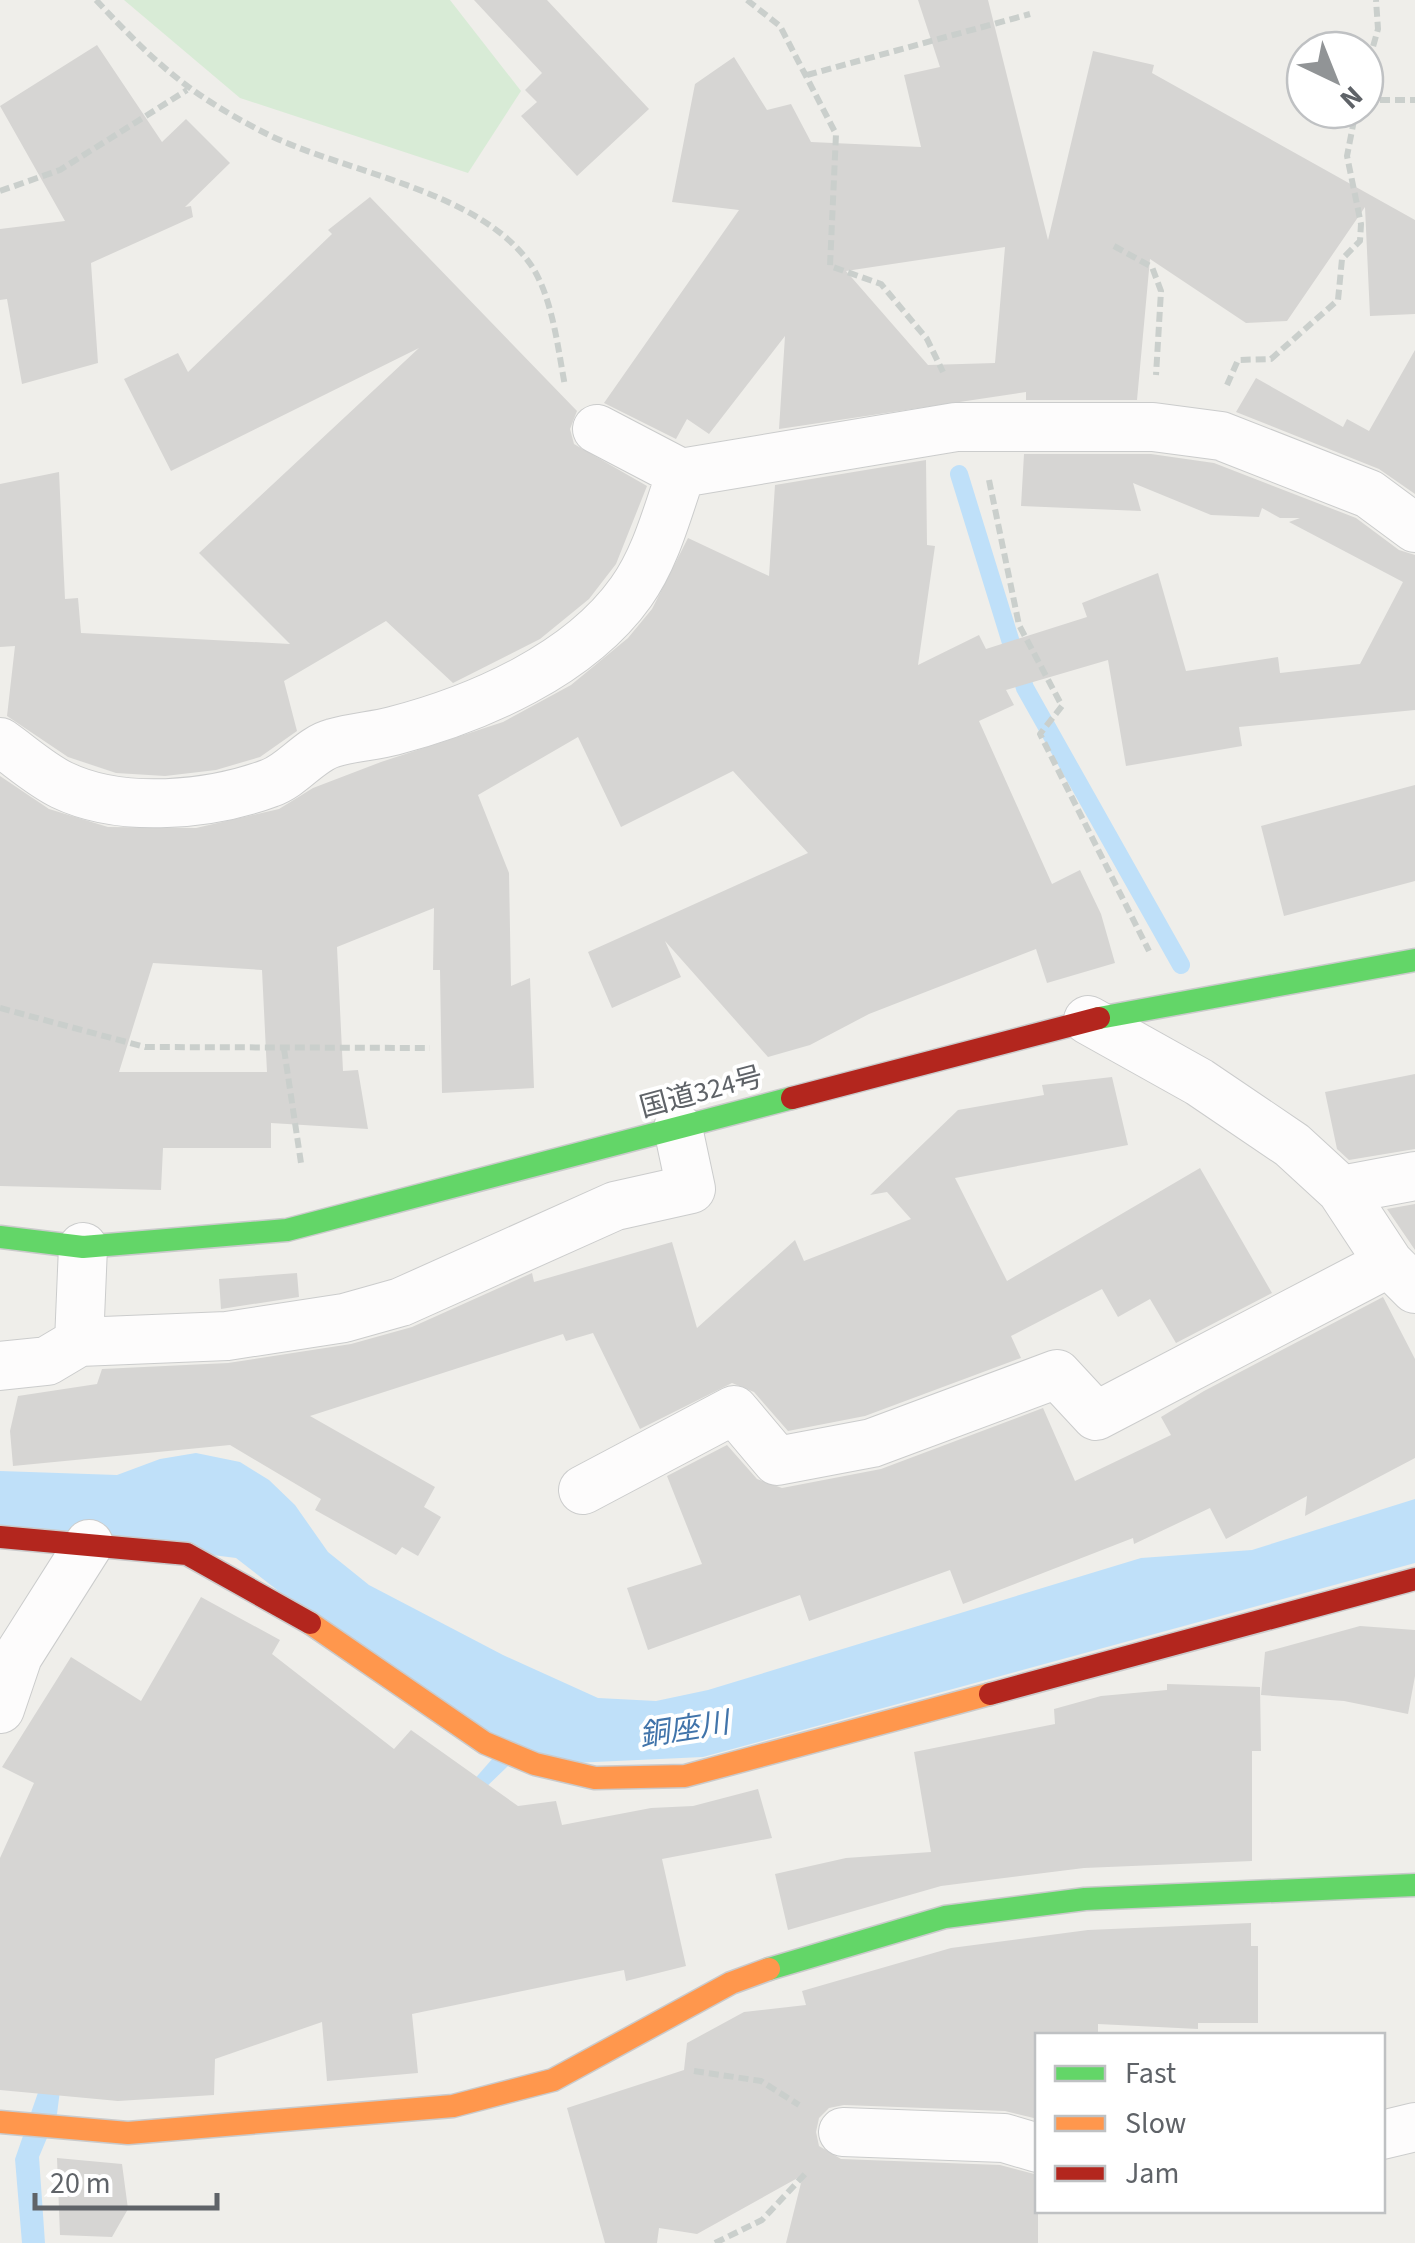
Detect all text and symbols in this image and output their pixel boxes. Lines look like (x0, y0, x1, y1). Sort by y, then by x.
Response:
north arrow (1285, 30, 1385, 130)
text: N (1331, 77, 1372, 119)
street label: 国道324号 (635, 1056, 767, 1128)
water label: 銅座川 (636, 1701, 735, 1758)
legend (1035, 2033, 1385, 2213)
text: Fast (1125, 2052, 1176, 2095)
text: Slow (1125, 2102, 1186, 2145)
scale bar (35, 2148, 218, 2210)
text: Jam (1125, 2152, 1179, 2195)
text: 20 m (50, 2162, 111, 2205)

